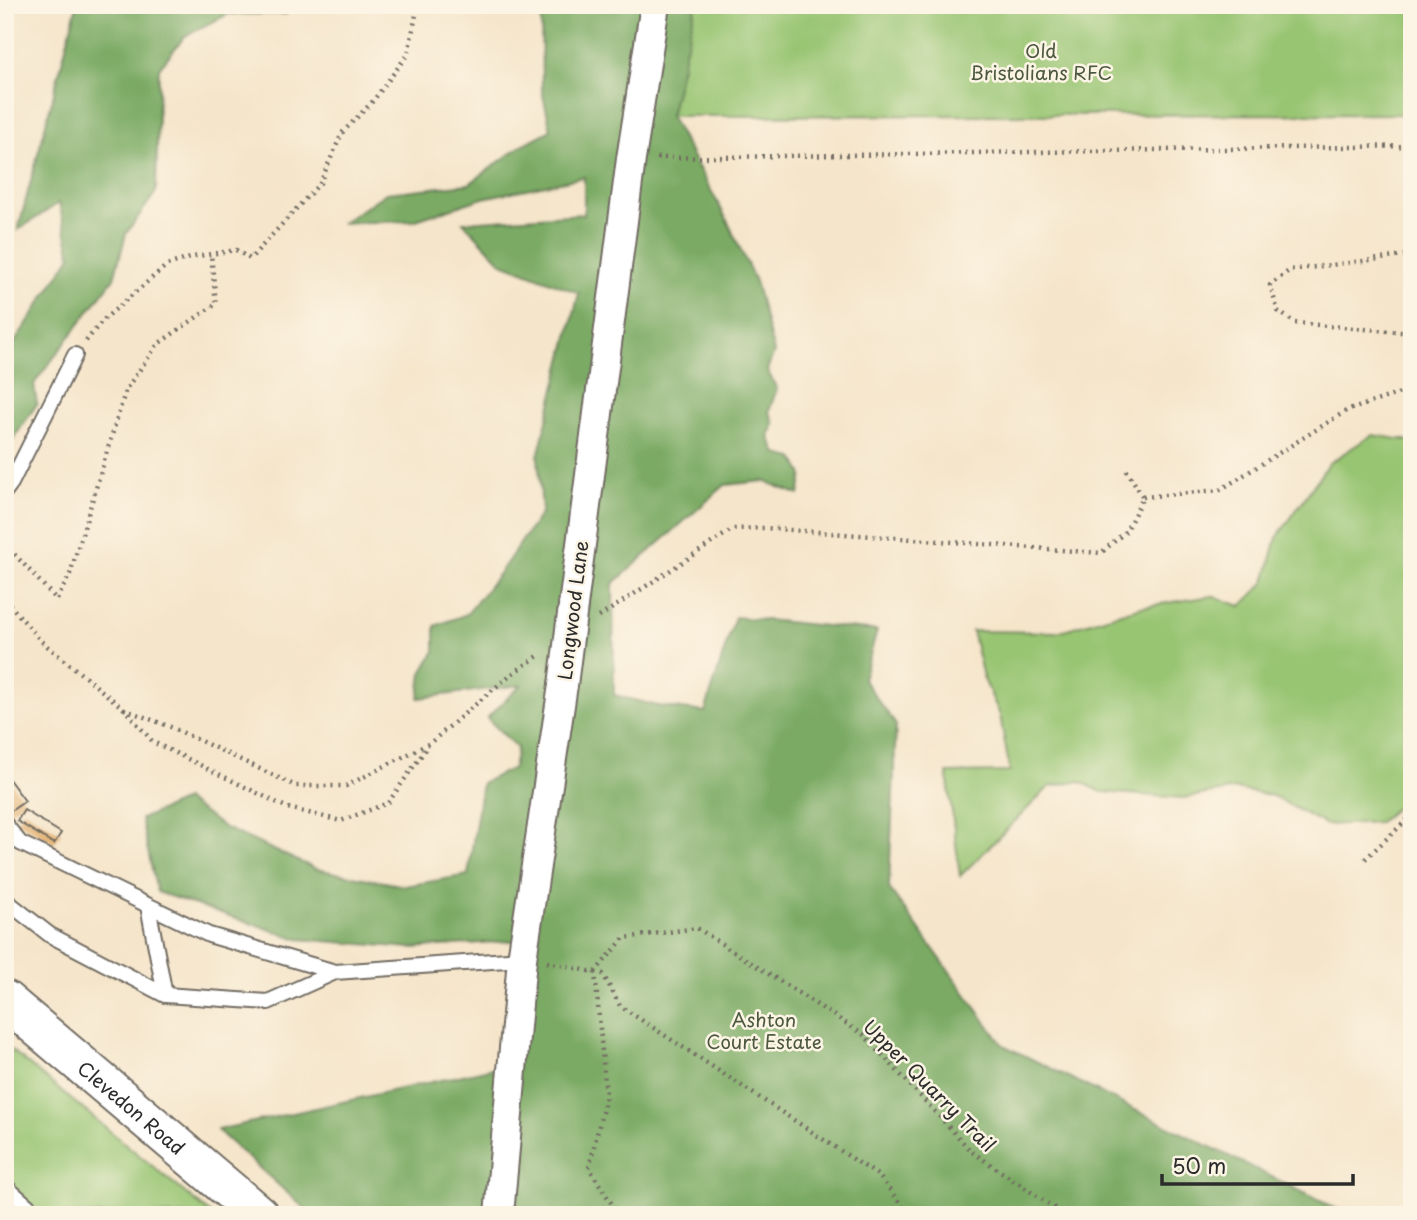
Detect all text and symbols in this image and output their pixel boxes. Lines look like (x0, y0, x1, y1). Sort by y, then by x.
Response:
park label: Old Bristolians RFC (970, 36, 1112, 86)
street label: Longwood Lane (550, 539, 594, 681)
park label: Ashton Court Estate (706, 1005, 822, 1055)
street label: Upper Quarry Trail (857, 1012, 1003, 1158)
street label: Clevedon Road (72, 1054, 191, 1161)
scale bar (1162, 1143, 1352, 1187)
text: 50 m (1172, 1149, 1226, 1181)

